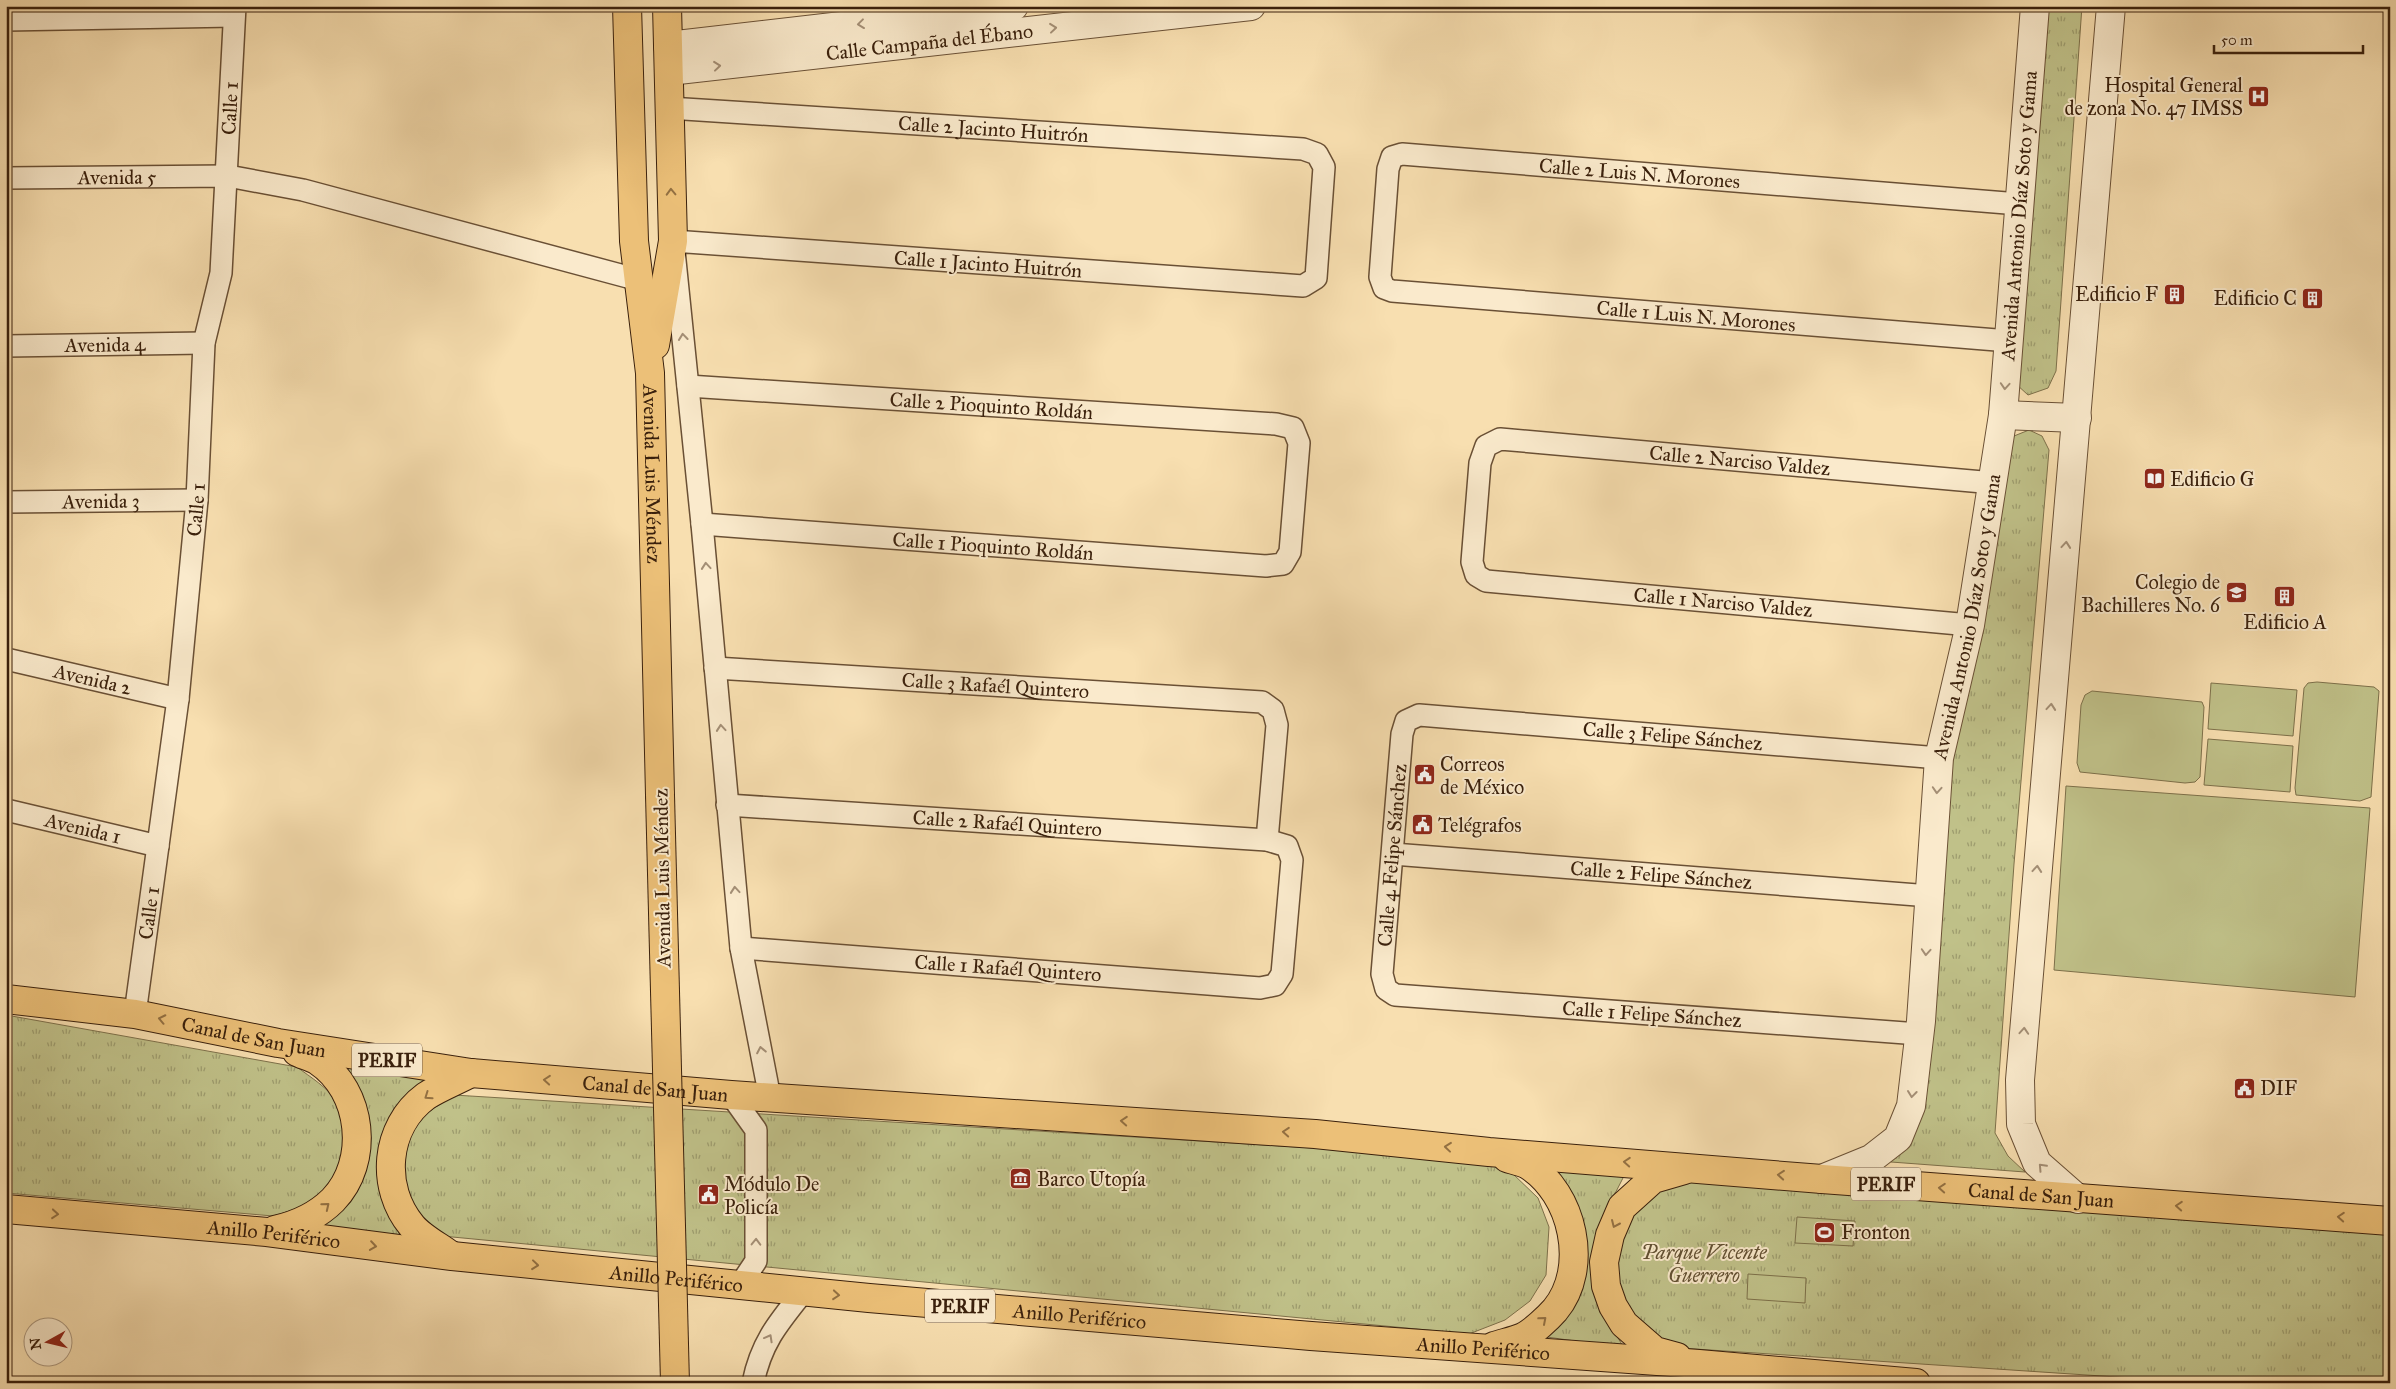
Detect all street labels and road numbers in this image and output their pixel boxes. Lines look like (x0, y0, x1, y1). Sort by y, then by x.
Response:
street label: Calle Campaña del Ébano (825, 18, 1034, 65)
street label: Avenida Antonio Díaz Soto y Gama (1995, 69, 2042, 362)
street label: Calle 1 (216, 81, 243, 136)
street label: Calle 2 Jacinto Huitrón (897, 111, 1089, 147)
street label: Calle 2 Luis N. Morones (1538, 153, 1741, 193)
street label: Avenida 5 (77, 165, 156, 189)
street label: Calle 1 Jacinto Huitrón (893, 245, 1083, 284)
street label: Calle 1 Luis N. Morones (1595, 295, 1797, 337)
street label: Avenida 4 (64, 332, 146, 357)
street label: Avenida Luis Méndez (638, 383, 667, 564)
street label: Calle 2 Pioquinto Roldán (889, 387, 1094, 424)
street label: Calle 2 Narciso Valdez (1648, 440, 1831, 480)
street label: Avenida Antonio Díaz Soto y Gama (1927, 472, 2006, 763)
street label: Calle 1 (182, 483, 210, 538)
street label: Avenida 3 (61, 489, 140, 513)
street label: Calle 1 Pioquinto Roldán (892, 527, 1095, 566)
street label: Calle 1 Narciso Valdez (1632, 582, 1814, 622)
street label: Avenida 2 (50, 658, 134, 700)
street label: Calle 3 Rafaél Quintero (901, 668, 1090, 703)
street label: Calle 3 Felipe Sánchez (1582, 717, 1763, 755)
street label: Calle 4 Felipe Sánchez (1372, 763, 1411, 948)
street label: Avenida Luis Méndez (648, 788, 676, 969)
street label: Calle 2 Rafaél Quintero (912, 805, 1103, 841)
street label: Avenida 1 (42, 807, 123, 849)
street label: Calle 2 Felipe Sánchez (1569, 856, 1753, 894)
street label: Calle 1 (133, 885, 164, 941)
street label: Calle 1 Rafaél Quintero (914, 949, 1102, 987)
street label: Calle 1 Felipe Sánchez (1561, 996, 1743, 1032)
street label: Canal de San Juan (180, 1012, 328, 1062)
road number: PERIF (352, 1044, 422, 1076)
street label: Canal de San Juan (581, 1070, 729, 1107)
road number: PERIF (1851, 1168, 1921, 1200)
street label: Canal de San Juan (1967, 1178, 2115, 1213)
street label: Anillo Periférico (205, 1215, 342, 1253)
street label: Anillo Periférico (607, 1260, 744, 1297)
road number: PERIF (925, 1290, 995, 1322)
street label: Anillo Periférico (1011, 1298, 1147, 1334)
street label: Anillo Periférico (1415, 1332, 1551, 1365)

